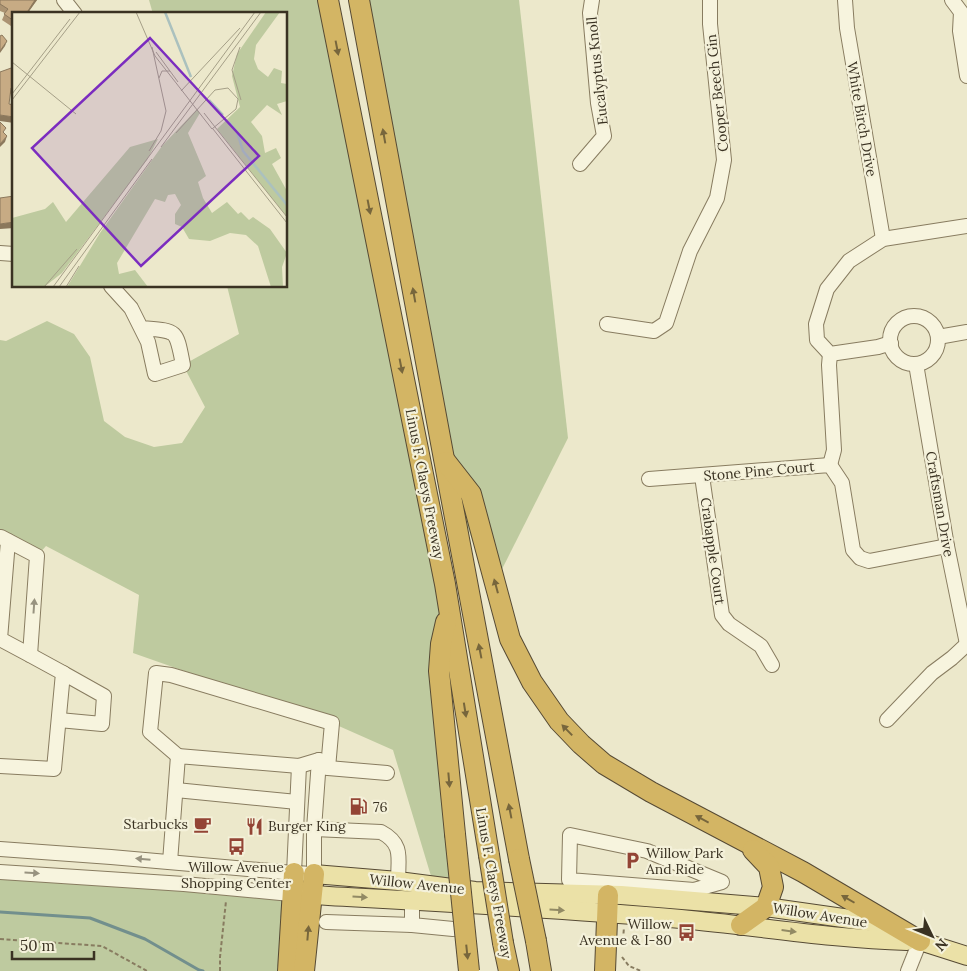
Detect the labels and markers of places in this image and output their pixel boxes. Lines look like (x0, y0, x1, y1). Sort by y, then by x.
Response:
fuel station icon: 76 (349, 797, 369, 817)
place label: 76 (373, 798, 388, 816)
cafe icon: Starbucks (192, 814, 212, 834)
place label: Starbucks (124, 815, 188, 833)
restaurant icon: Burger King (244, 816, 264, 836)
place label: Burger King (268, 817, 346, 835)
bus stop icon: Willow Avenue Shopping Center (226, 837, 246, 857)
place label: Willow Park And Ride (645, 844, 724, 878)
parking icon: Willow Park And Ride (622, 851, 642, 871)
place label: Willow Avenue Shopping Center (181, 858, 291, 892)
place label: Willow Avenue & I-80 (579, 915, 673, 949)
bus stop icon: Willow Avenue & I-80 (676, 922, 696, 942)

